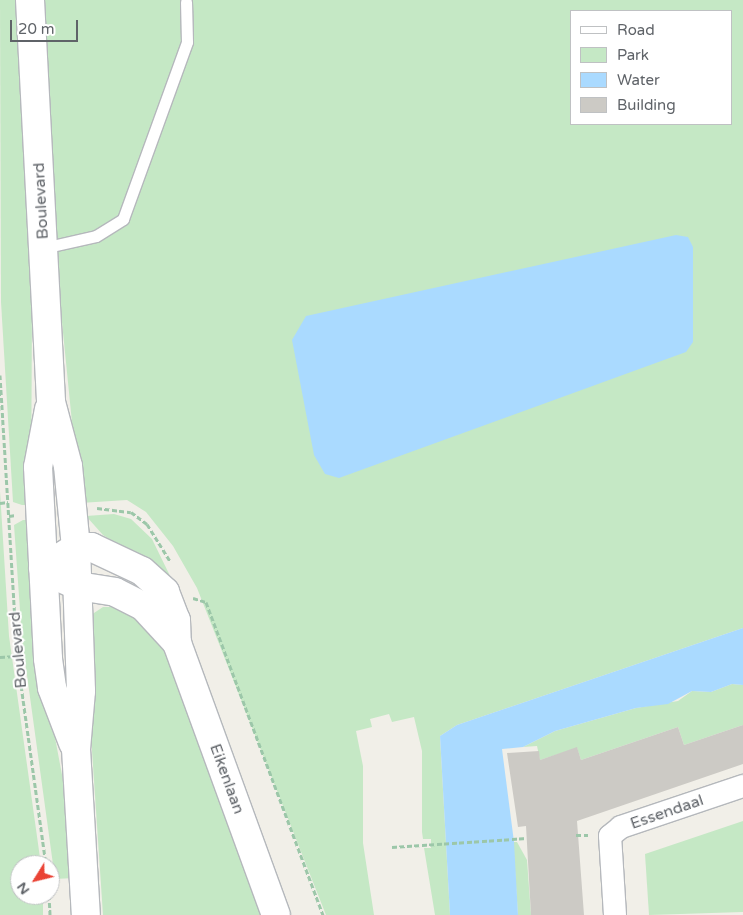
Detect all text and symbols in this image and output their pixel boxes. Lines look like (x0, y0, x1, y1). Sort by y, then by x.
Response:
scale bar (12, 10, 80, 42)
legend (570, 10, 733, 125)
text: 20 m (18, 20, 55, 38)
text: Road (617, 21, 655, 39)
text: Park (617, 46, 649, 64)
text: Water (617, 71, 660, 89)
text: Building (617, 96, 676, 114)
street label: Boulevard (29, 162, 53, 240)
street label: Boulevard (5, 611, 31, 689)
street label: Eikenlaan (205, 741, 249, 817)
street label: Essendaal (628, 790, 706, 834)
north arrow (10, 855, 60, 905)
text: N (13, 879, 33, 898)

